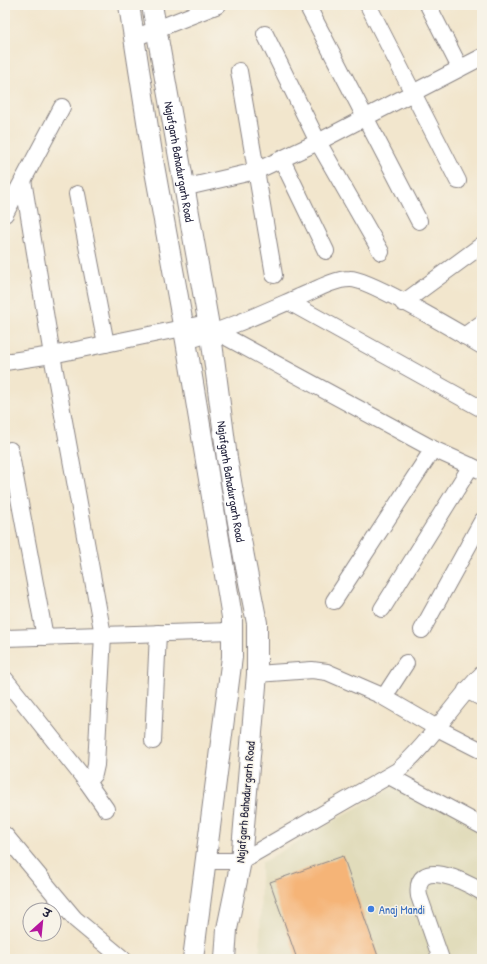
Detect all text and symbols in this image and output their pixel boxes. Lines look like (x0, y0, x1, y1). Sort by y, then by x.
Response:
street label: Najafgarh Bahadurgarh Road (161, 100, 199, 224)
street label: Najafgarh Bahadurgarh Road (214, 420, 250, 543)
street label: Najafgarh Bahadurgarh Road (231, 740, 259, 864)
place label: Anaj Mandi (379, 901, 425, 918)
north arrow (22, 902, 62, 942)
marker: Anaj Mandi (366, 904, 376, 914)
text: उ (39, 905, 54, 922)

